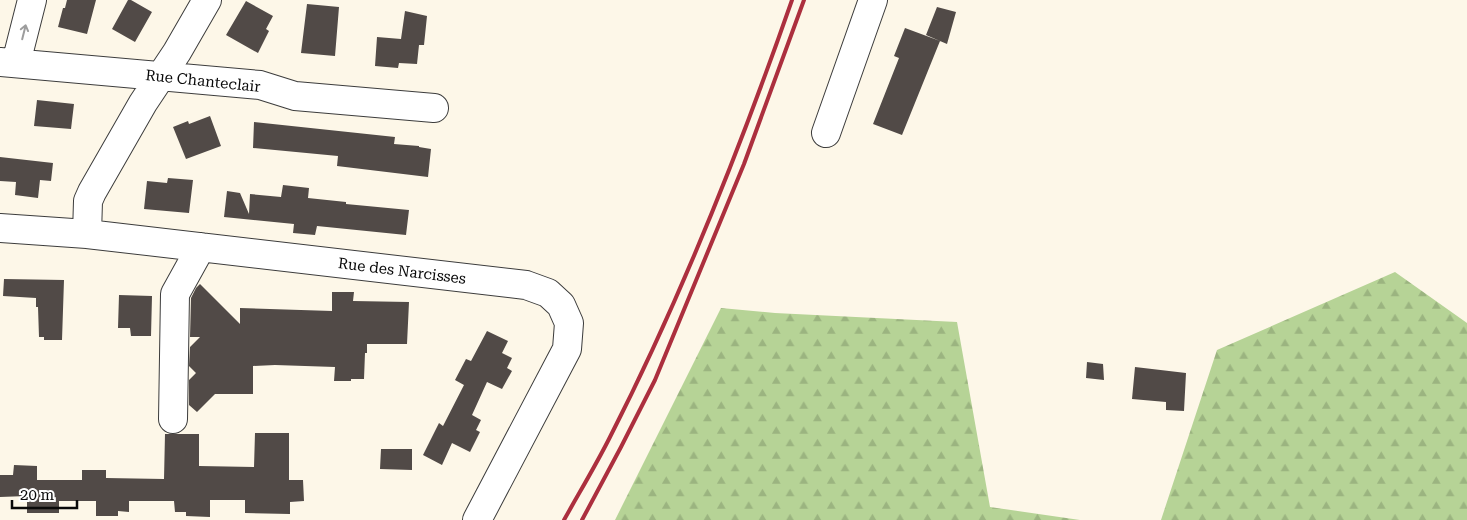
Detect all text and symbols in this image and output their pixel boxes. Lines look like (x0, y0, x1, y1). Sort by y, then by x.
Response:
one-way arrow (20, 24, 30, 40)
street label: Rue Chanteclair (145, 66, 261, 96)
street label: Rue des Narcisses (337, 254, 467, 288)
scale bar (12, 478, 78, 510)
text: 20 m (20, 486, 55, 504)

